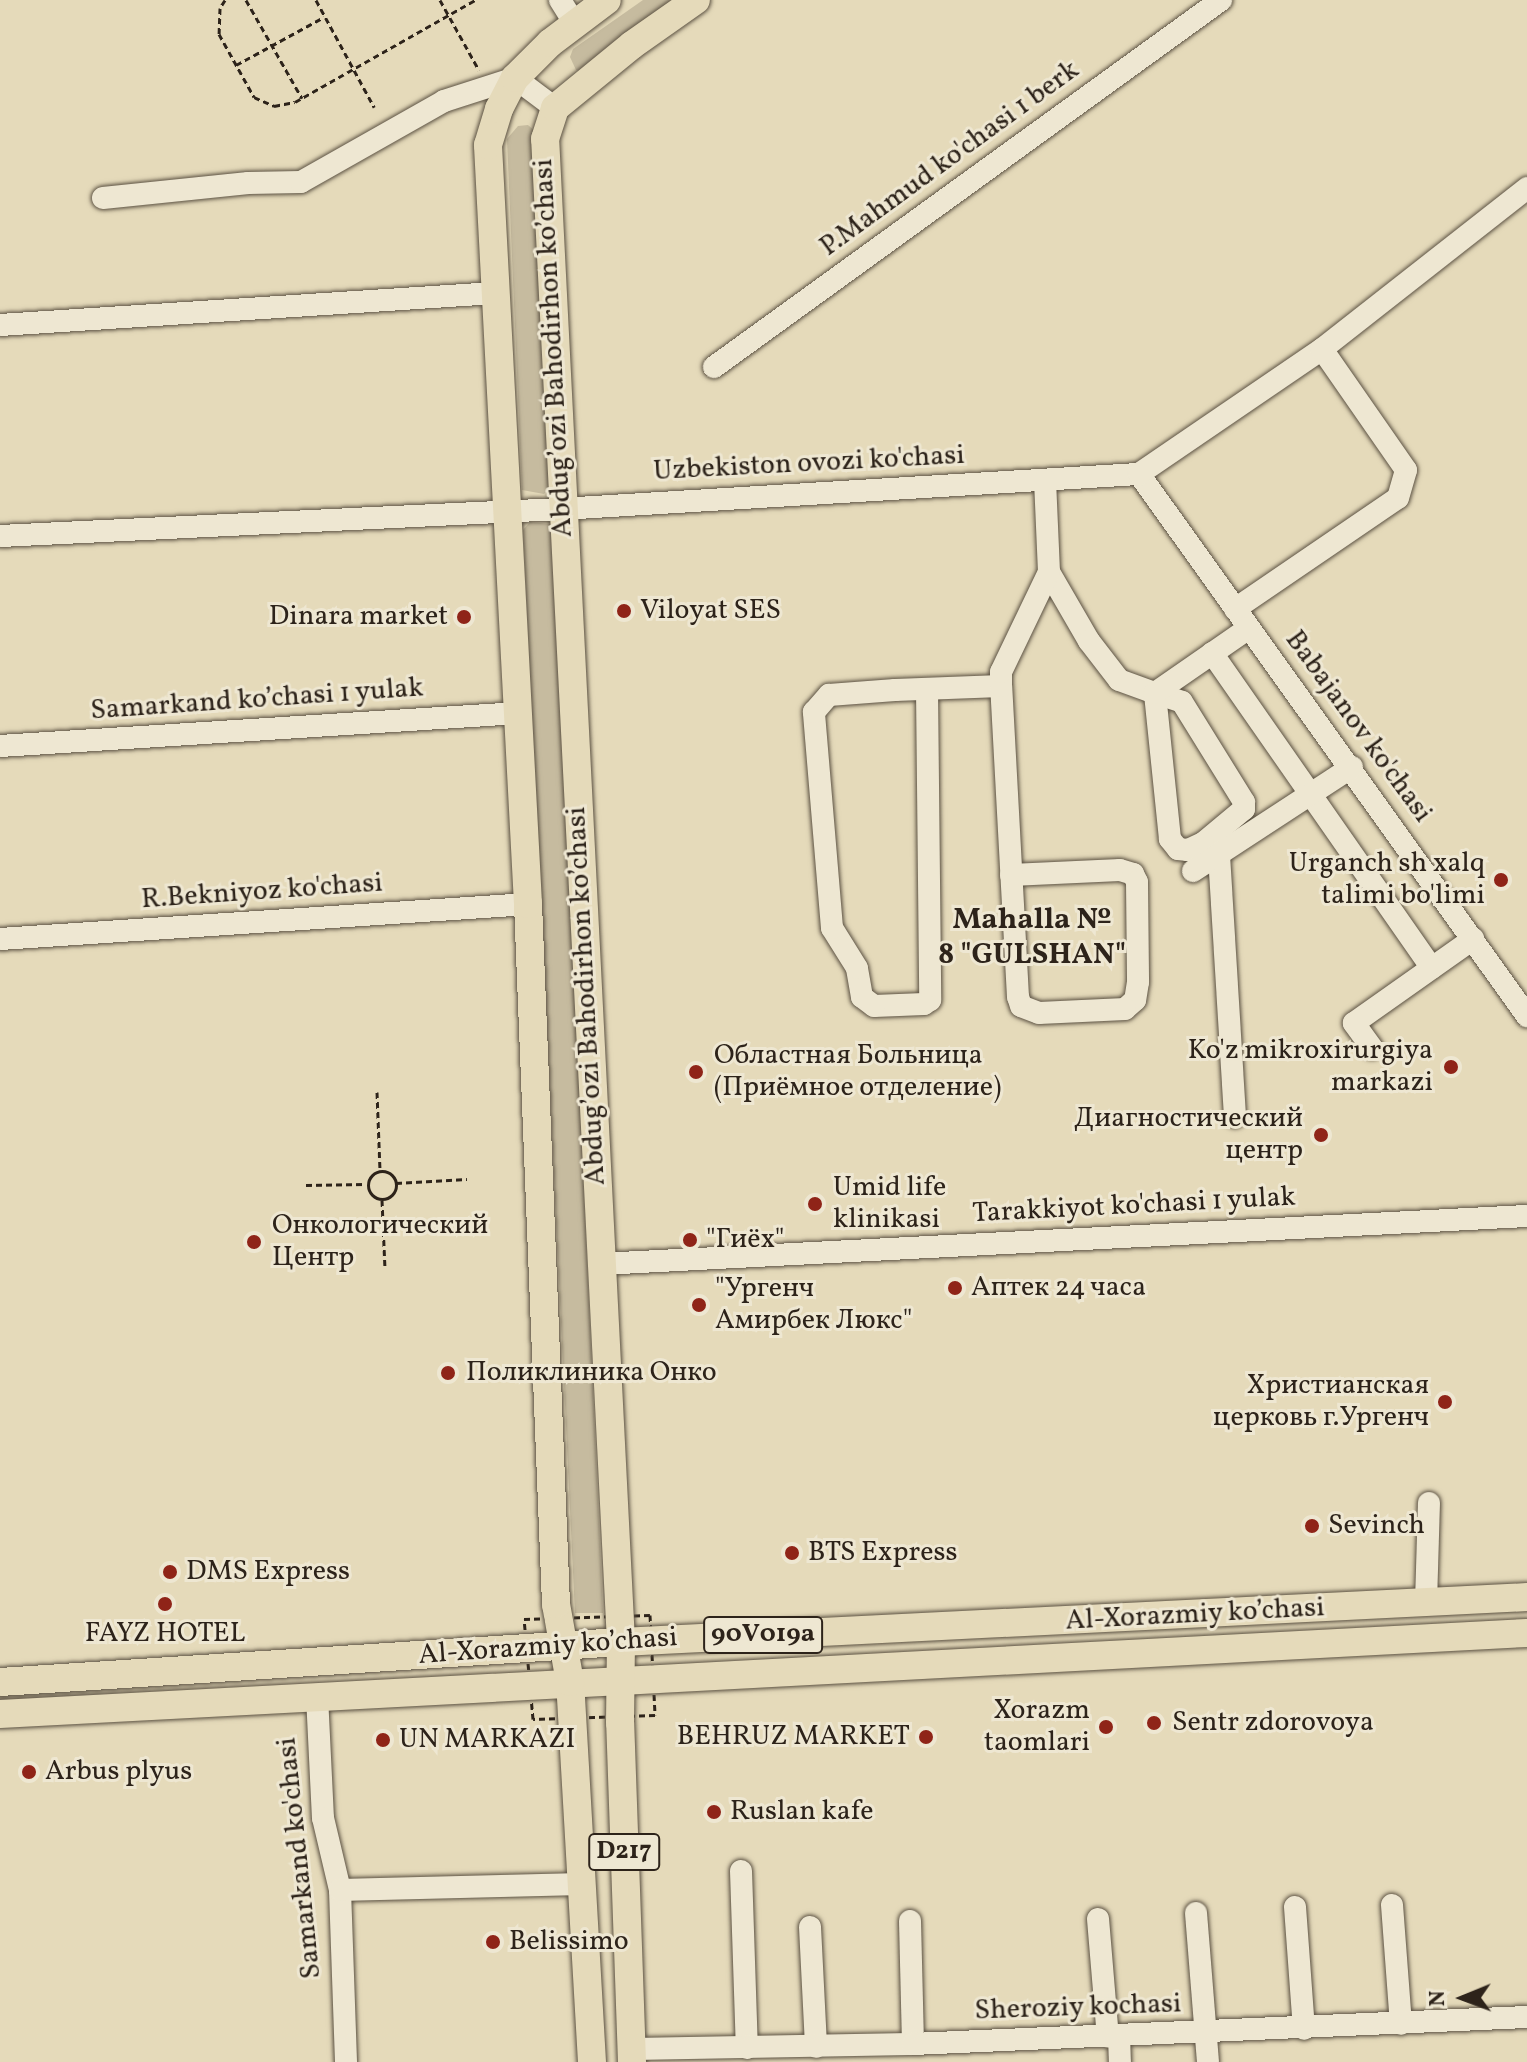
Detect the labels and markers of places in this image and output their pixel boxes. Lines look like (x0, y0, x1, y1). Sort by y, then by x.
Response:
place label: Viloyat SES (640, 594, 781, 628)
place label: Dinara market (269, 600, 448, 634)
marker: Viloyat SES (615, 602, 633, 620)
marker: Dinara market (455, 608, 473, 626)
place label: Urganch sh xalq talimi bo'limi (1289, 847, 1485, 913)
marker: Urganch sh xalq talimi bo'limi (1492, 871, 1510, 889)
place label: Ko'z mikroxirurgiya markazi (1188, 1034, 1433, 1100)
place label: Областная Больница (Приёмное отделение) (714, 1039, 1001, 1105)
marker: Ko'z mikroxirurgiya markazi (1440, 1056, 1462, 1078)
marker: Областная Больница (Приёмное отделение) (685, 1061, 707, 1083)
place label: Диагностический центр (1074, 1102, 1303, 1168)
marker: Диагностический центр (1310, 1124, 1332, 1146)
place label: Umid life klinikasi (833, 1171, 946, 1237)
marker: Umid life klinikasi (804, 1193, 826, 1215)
place label: Онкологический Центр (272, 1209, 488, 1275)
place label: "Гиёх" (706, 1223, 784, 1257)
marker: Онкологический Центр (243, 1231, 265, 1253)
marker: "Гиёх" (681, 1231, 699, 1249)
place label: Аптек 24 часа (971, 1271, 1147, 1305)
place label: "Ургенч Амирбек Люкс" (715, 1272, 912, 1338)
marker: Аптек 24 часа (946, 1279, 964, 1297)
marker: "Ургенч Амирбек Люкс" (690, 1296, 708, 1314)
place label: Поликлиника Онко (466, 1356, 717, 1390)
marker: Поликлиника Онко (437, 1362, 459, 1384)
place label: Христианская церковь г.Ургенч (1213, 1369, 1429, 1435)
marker: Христианская церковь г.Ургенч (1436, 1393, 1454, 1411)
place label: Sevinch (1328, 1509, 1425, 1543)
marker: Sevinch (1303, 1517, 1321, 1535)
place label: BTS Express (808, 1536, 957, 1570)
marker: BTS Express (783, 1544, 801, 1562)
place label: DMS Express (186, 1555, 350, 1589)
marker: DMS Express (161, 1563, 179, 1581)
marker: FAYZ HOTEL (156, 1595, 174, 1613)
place label: FAYZ HOTEL (85, 1617, 245, 1651)
place label: Xorazm taomlari (984, 1694, 1090, 1760)
place label: Sentr zdorovoya (1172, 1706, 1374, 1740)
marker: Sentr zdorovoya (1143, 1712, 1165, 1734)
marker: Xorazm taomlari (1097, 1718, 1115, 1736)
place label: BEHRUZ MARKET (677, 1720, 910, 1754)
place label: UN MARKAZI (399, 1723, 575, 1757)
marker: BEHRUZ MARKET (917, 1728, 935, 1746)
marker: UN MARKAZI (374, 1731, 392, 1749)
place label: Arbus plyus (45, 1755, 192, 1789)
marker: Arbus plyus (20, 1763, 38, 1781)
place label: Ruslan kafe (730, 1795, 874, 1829)
marker: Ruslan kafe (705, 1803, 723, 1821)
place label: Belissimo (509, 1925, 629, 1959)
marker: Belissimo (484, 1933, 502, 1951)

